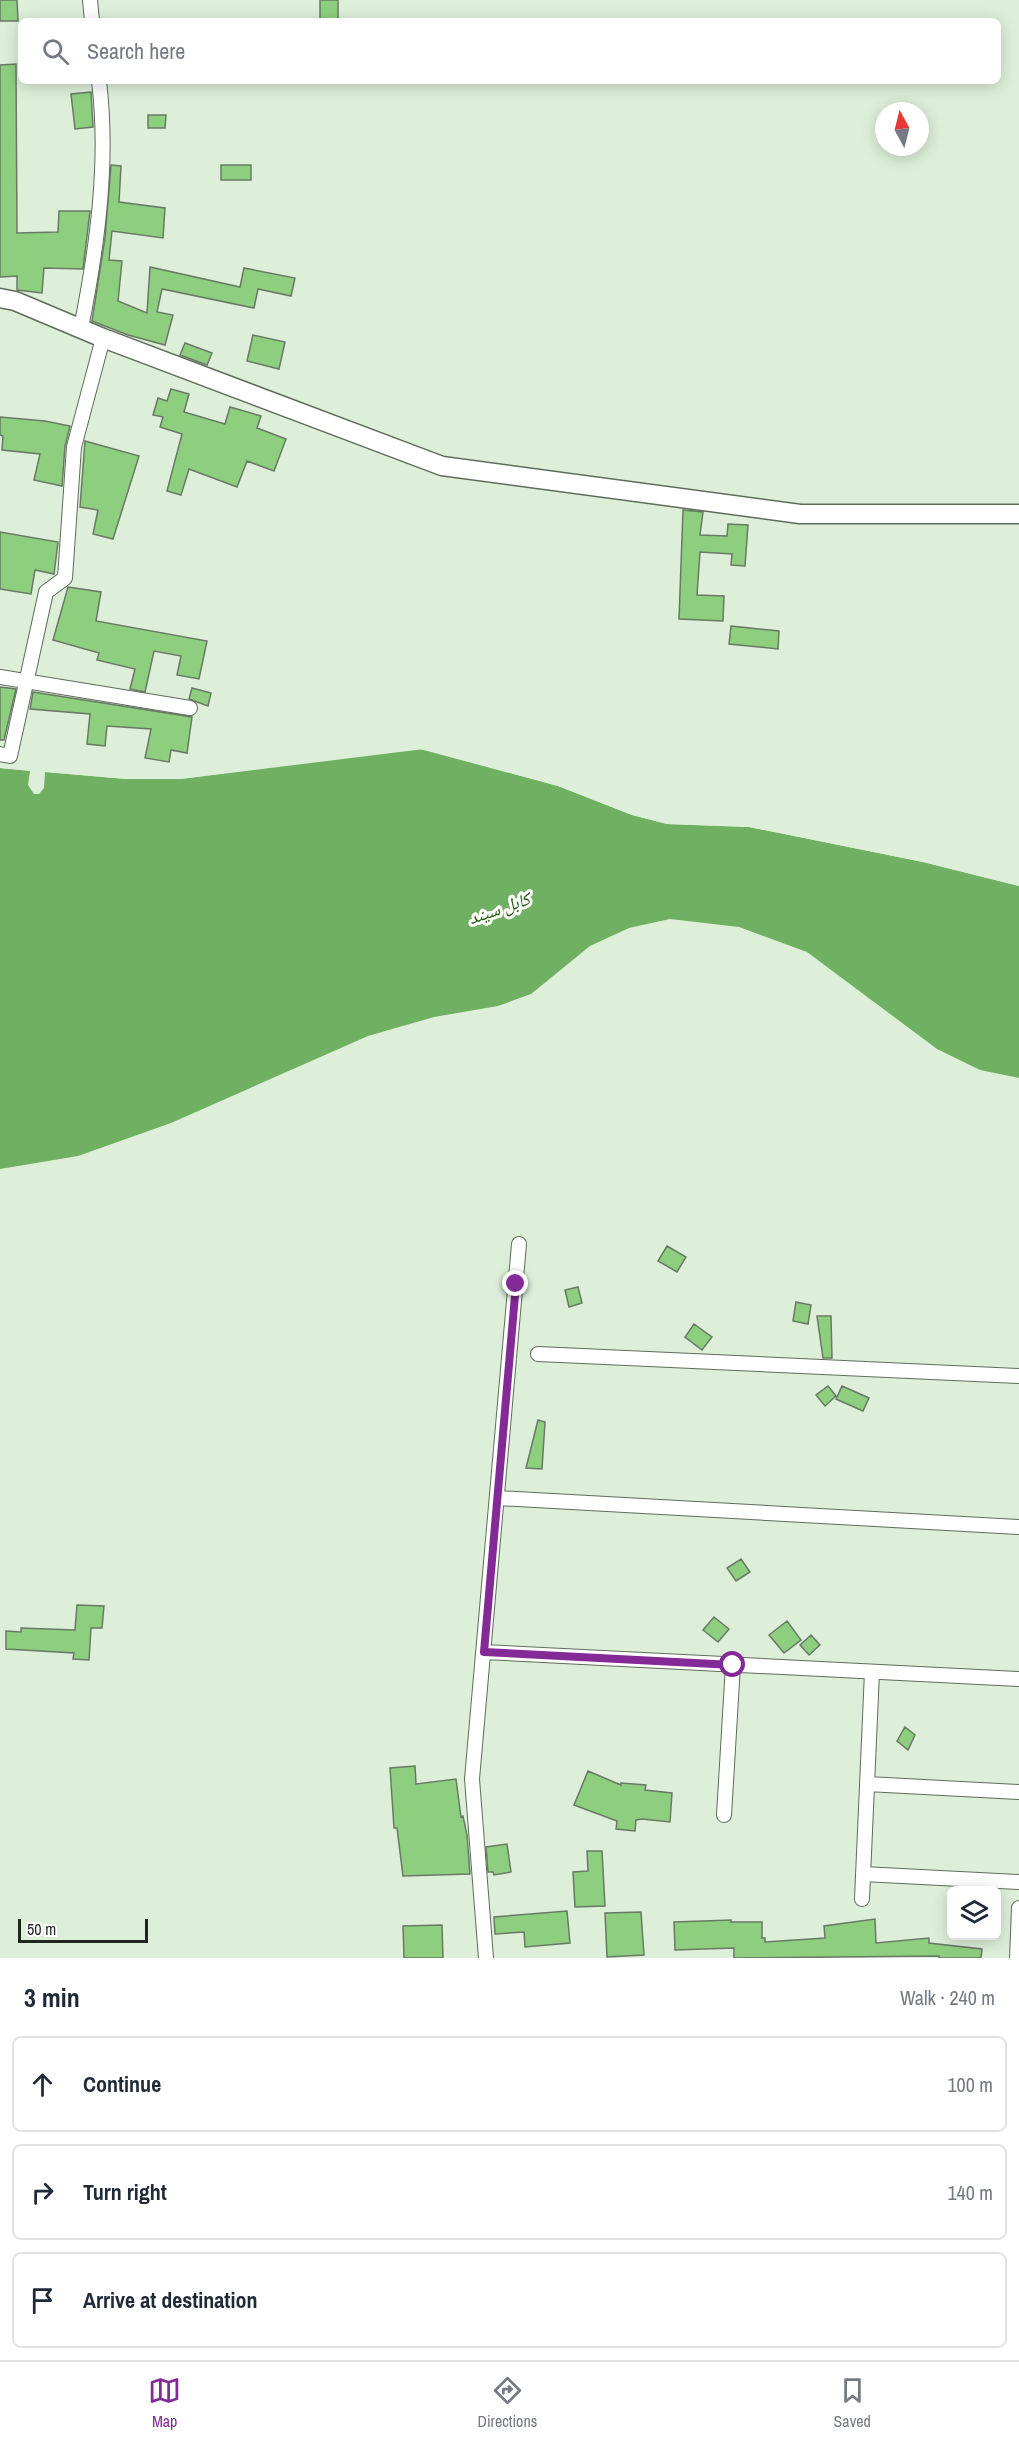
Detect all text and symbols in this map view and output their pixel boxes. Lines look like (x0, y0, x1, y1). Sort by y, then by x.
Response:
search box (18, 18, 1001, 84)
icon: search (39, 35, 72, 68)
text: Search here (87, 36, 185, 66)
north arrow (875, 102, 929, 156)
water label: کابل سيند (465, 885, 537, 930)
route end (502, 1270, 528, 1296)
route start (719, 1651, 745, 1677)
map controls (947, 1886, 1001, 1940)
button: layers (947, 1886, 1001, 1940)
scale bar (18, 1916, 148, 1944)
text: 50 m (27, 1918, 56, 1940)
text: 3 min (24, 1980, 80, 2015)
text: Walk · 240 m (900, 1984, 995, 2011)
icon: ahead (26, 2068, 59, 2101)
text: Continue (83, 2069, 161, 2099)
text: 100 m (947, 2071, 993, 2098)
icon: right (26, 2176, 59, 2209)
text: Turn right (83, 2177, 167, 2207)
text: 140 m (947, 2179, 993, 2206)
icon: arrive (26, 2284, 59, 2317)
text: Arrive at destination (83, 2285, 257, 2315)
tab: Map (148, 2374, 181, 2432)
tab: Directions (477, 2374, 537, 2432)
tab: Saved (834, 2374, 871, 2432)

